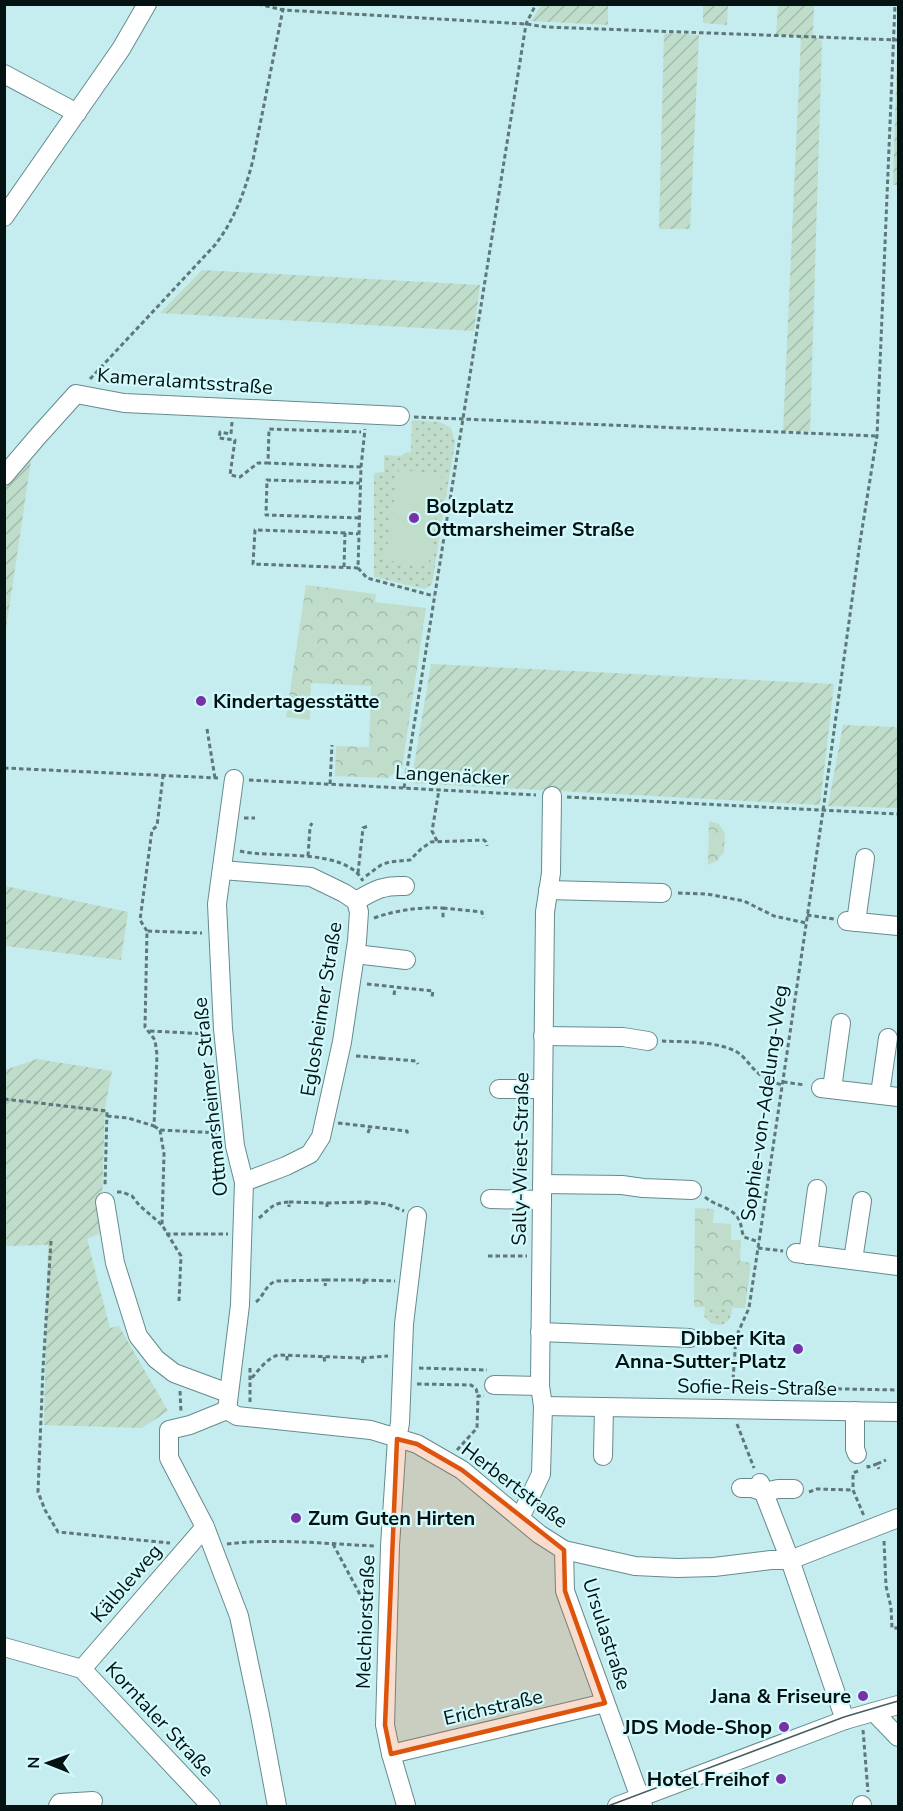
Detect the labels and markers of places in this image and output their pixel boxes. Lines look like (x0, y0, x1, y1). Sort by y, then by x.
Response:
place label: Bolzplatz Ottmarsheimer Straße (426, 493, 635, 543)
marker: Bolzplatz Ottmarsheimer Straße (407, 511, 421, 525)
place label: Kindertagesstätte (213, 688, 380, 715)
marker: Kindertagesstätte (194, 694, 208, 708)
place label: Dibber Kita Anna-Sutter-Platz (615, 1325, 786, 1375)
marker: Dibber Kita Anna-Sutter-Platz (791, 1342, 805, 1356)
place label: Zum Guten Hirten (308, 1505, 475, 1532)
marker: Zum Guten Hirten (289, 1511, 303, 1525)
place label: Jana & Friseure (709, 1683, 851, 1710)
marker: Jana & Friseure (856, 1689, 870, 1703)
place label: JDS Mode-Shop (623, 1714, 772, 1741)
marker: JDS Mode-Shop (777, 1720, 791, 1734)
place label: Hotel Freihof (647, 1766, 770, 1793)
marker: Hotel Freihof (774, 1772, 788, 1786)

